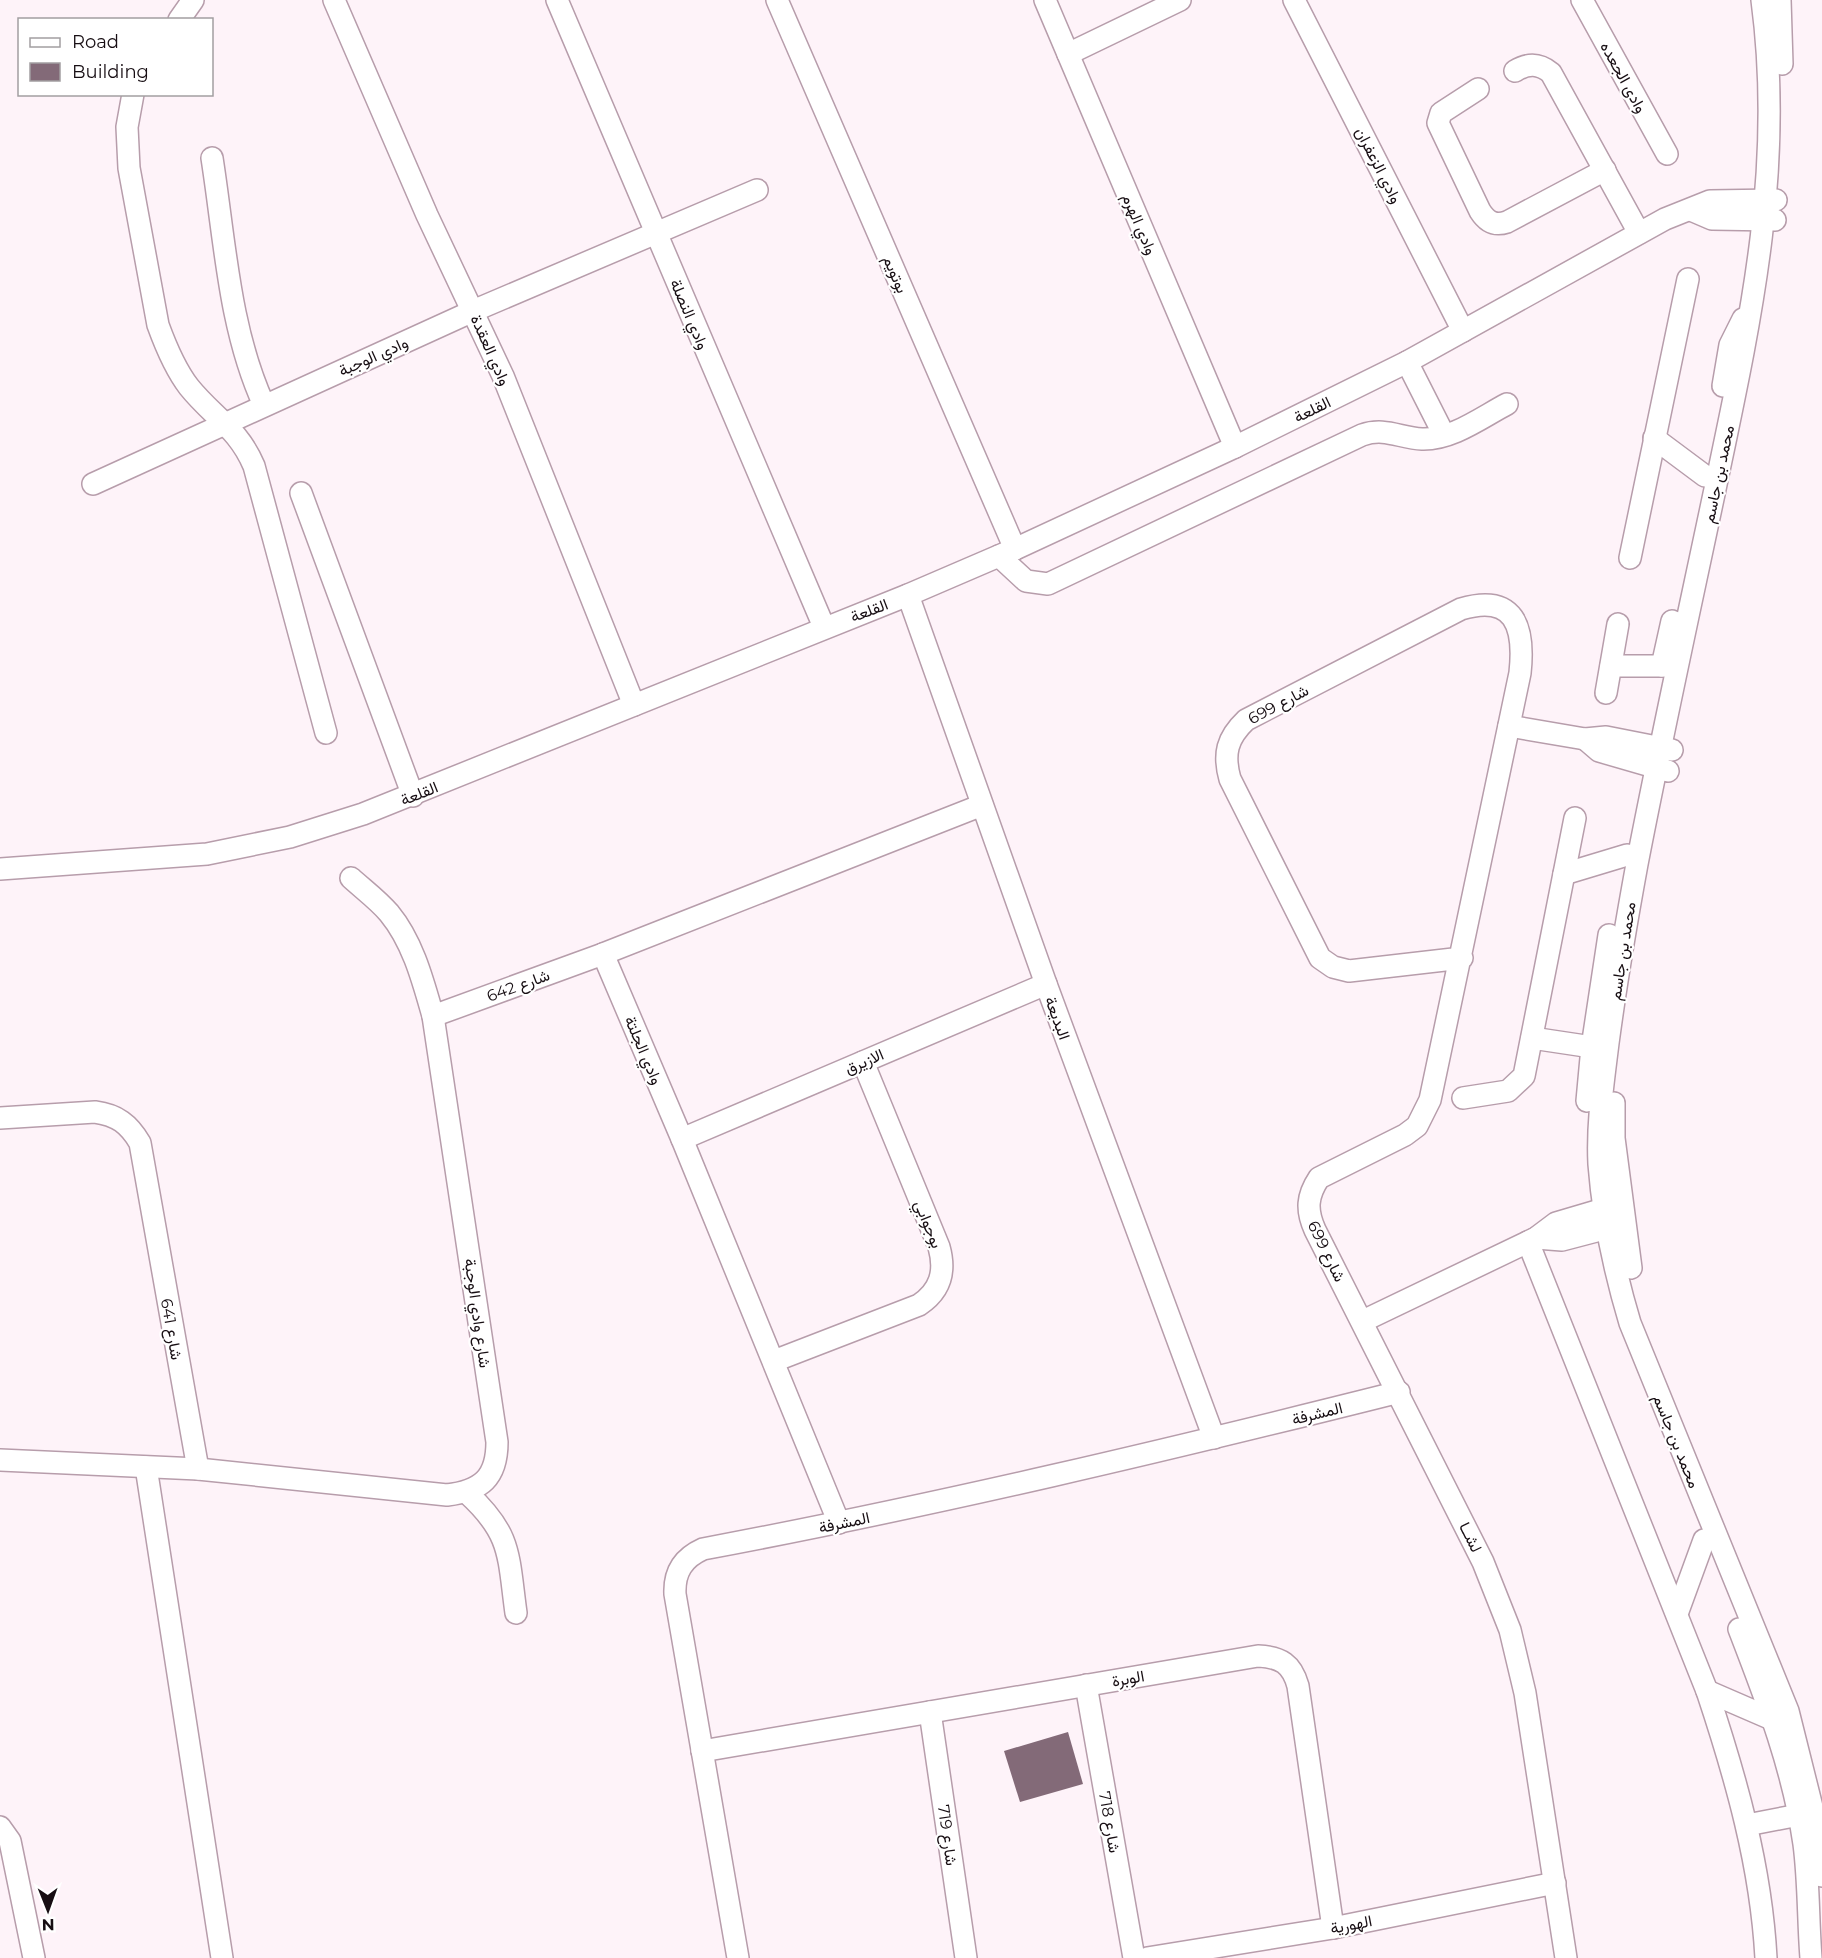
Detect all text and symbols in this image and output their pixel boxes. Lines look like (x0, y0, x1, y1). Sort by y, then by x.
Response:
legend (18, 18, 213, 96)
text: Road (72, 31, 119, 53)
street label: وادى الجعده (1595, 38, 1651, 117)
text: Building (72, 61, 149, 83)
street label: وادي الزعفران (1348, 124, 1406, 208)
street label: وادي الهرم (1114, 191, 1161, 259)
street label: بوتويم (878, 253, 912, 296)
street label: وادي النصلة (662, 276, 713, 354)
street label: وادي العقدة (463, 312, 515, 390)
street label: وادي الوجبة (336, 333, 412, 384)
street label: القلعة (1291, 392, 1334, 426)
street label: محمد بن جاسم (1699, 423, 1739, 525)
street label: القلعة (848, 595, 891, 626)
street label: شارع 699 (1245, 681, 1313, 730)
street label: القلعة (398, 777, 441, 810)
street label: محمد بن جاسم (1605, 900, 1641, 1002)
street label: شارع 642 (484, 965, 553, 1008)
street label: البديعة (1041, 994, 1074, 1042)
street label: وادي الجلتة (617, 1013, 666, 1089)
street label: الازيرق (842, 1045, 887, 1079)
street label: بوجوابي (907, 1197, 947, 1252)
street label: شارع 699 (1302, 1218, 1349, 1286)
street label: شارع وادي الوجبة (456, 1257, 495, 1370)
street label: شارع 641 (155, 1297, 186, 1362)
street label: محمد بن جاسم (1648, 1392, 1704, 1491)
street label: المشرفة (1290, 1398, 1345, 1430)
street label: المشرفة (817, 1508, 872, 1538)
street label: لشــا (1455, 1519, 1486, 1555)
street label: الوبرة (1110, 1666, 1146, 1692)
street label: شارع 718 (1093, 1790, 1124, 1855)
street label: شارع 719 (932, 1803, 961, 1867)
north arrow (18, 1880, 78, 1940)
street label: الهورية (1329, 1911, 1374, 1939)
text: N (42, 1915, 55, 1934)

